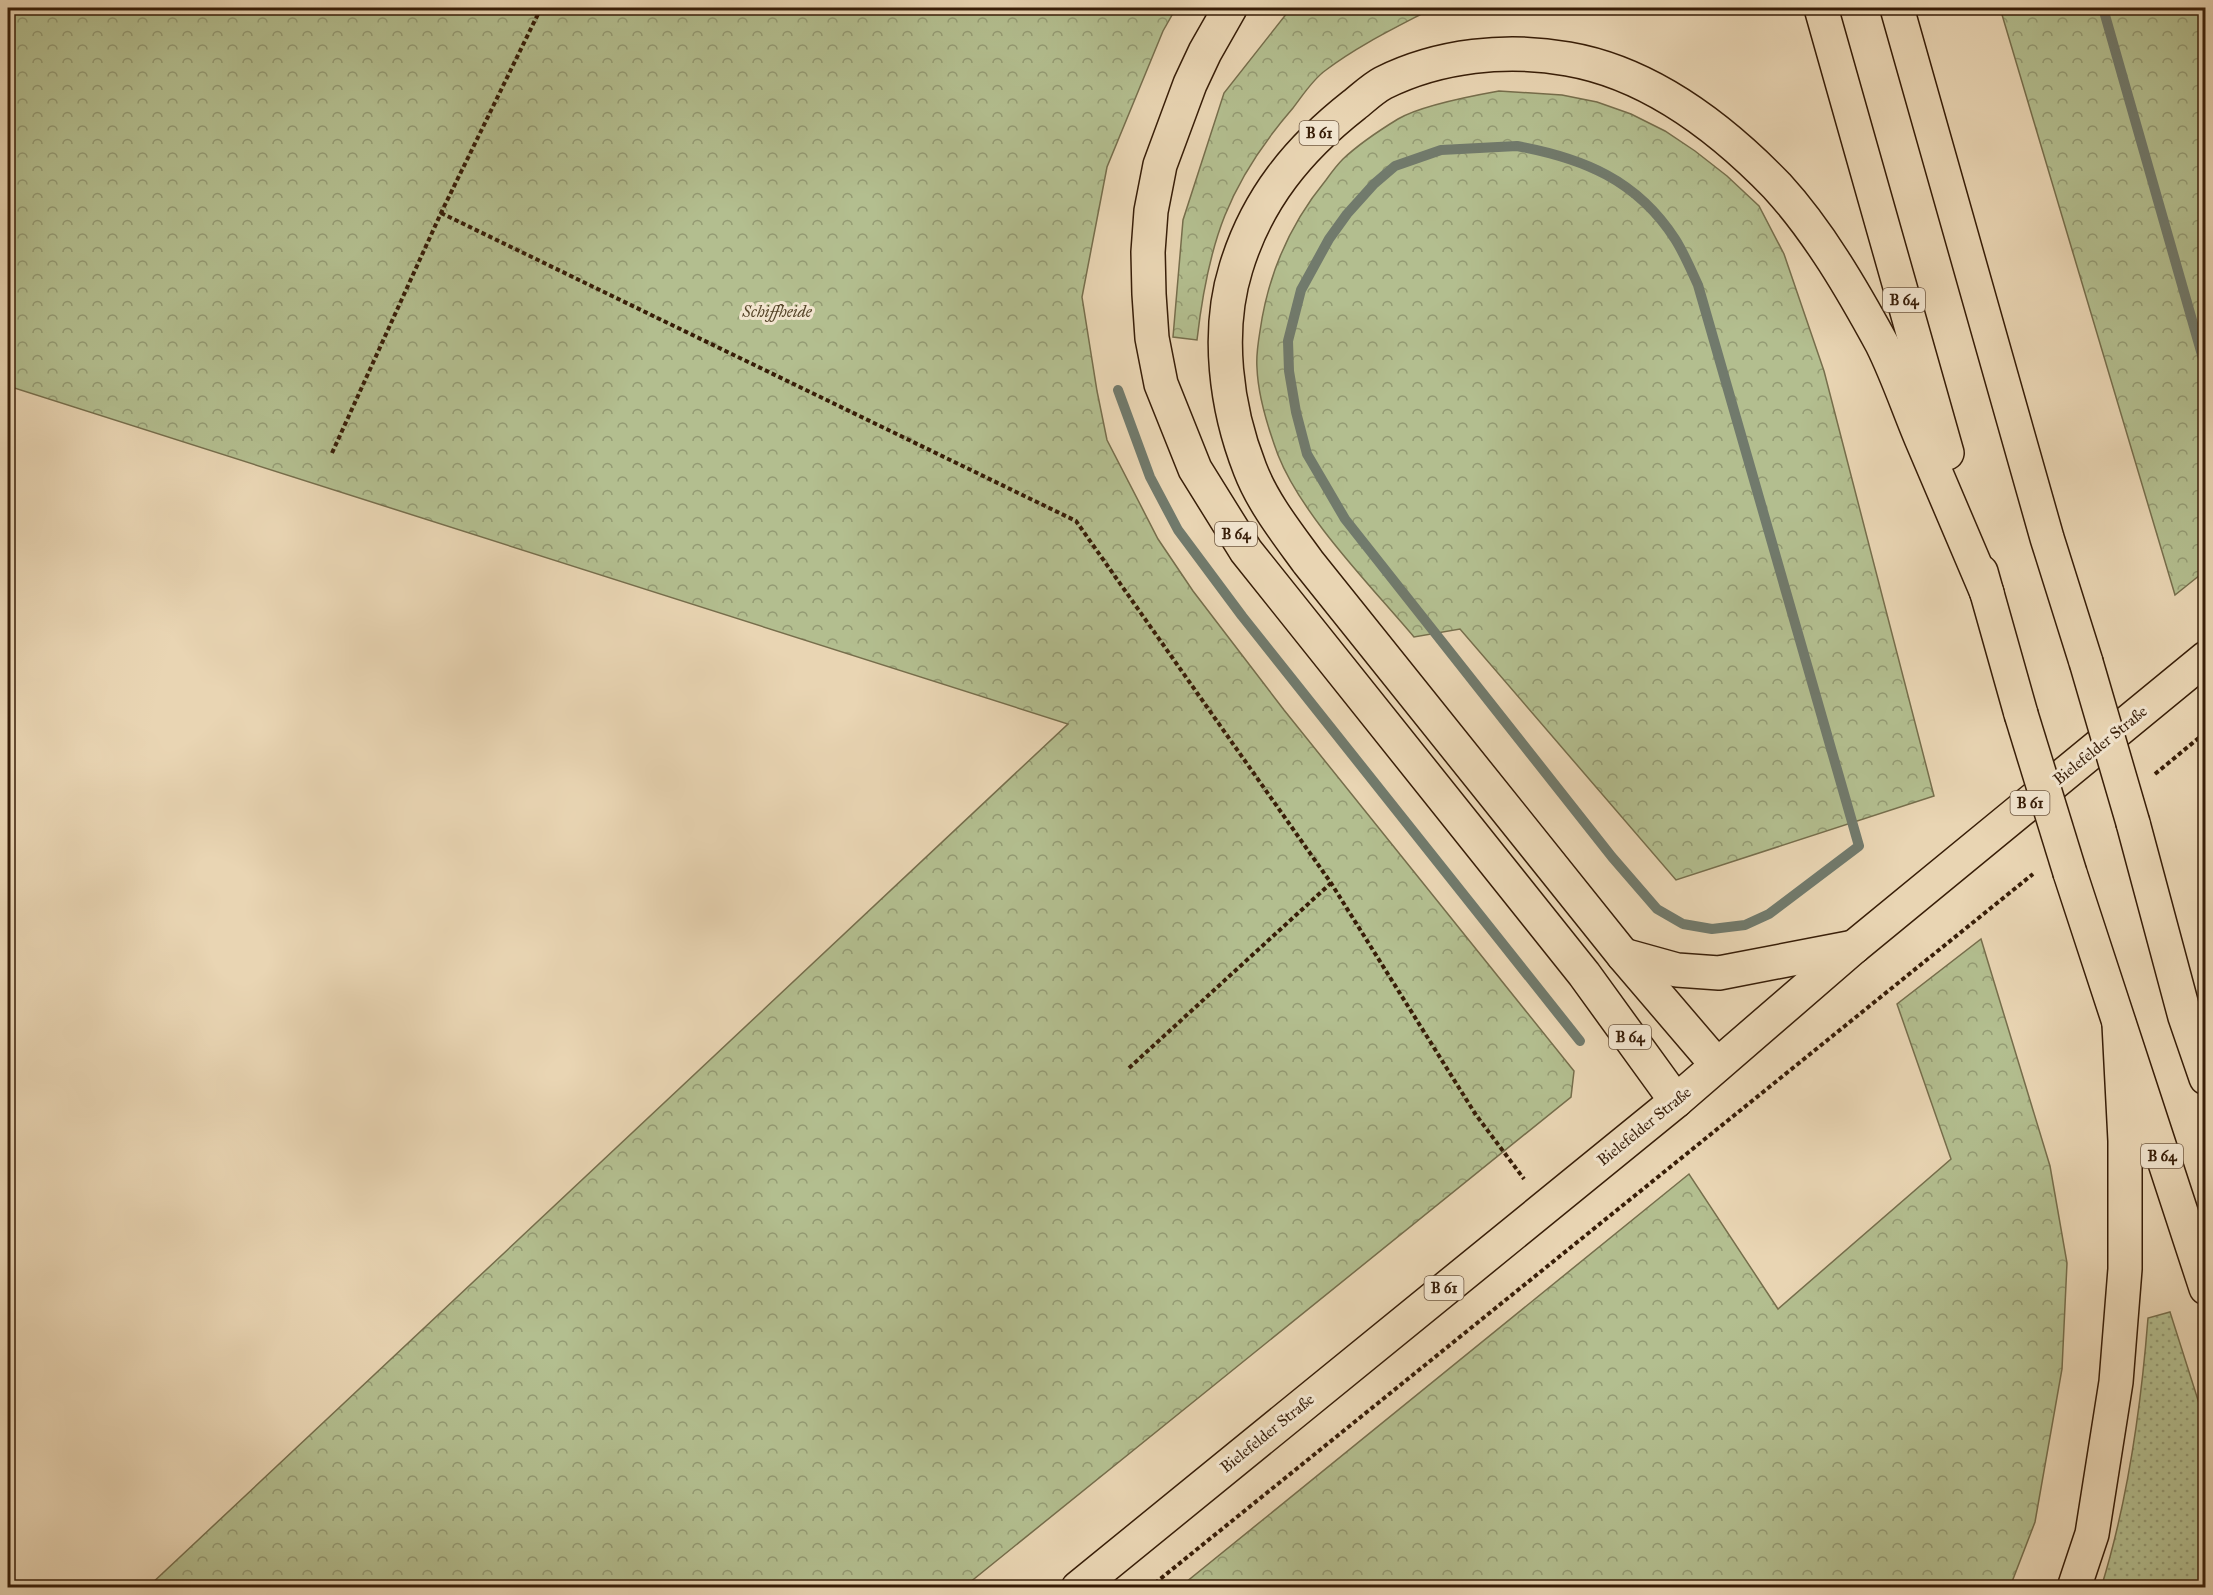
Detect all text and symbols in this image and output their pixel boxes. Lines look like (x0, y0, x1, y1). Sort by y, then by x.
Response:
road number: B 61 (1300, 121, 1338, 145)
road number: B 64 (1883, 288, 1925, 312)
park label: Schiffheide (741, 302, 813, 322)
road number: B 64 (1215, 522, 1257, 546)
street label: Bielefelder Straße (2049, 701, 2151, 789)
road number: B 61 (2010, 791, 2050, 815)
road number: B 64 (1609, 1025, 1651, 1049)
street label: Bielefelder Straße (1593, 1082, 1695, 1170)
road number: B 64 (2141, 1144, 2183, 1168)
road number: B 61 (1424, 1276, 1464, 1300)
street label: Bielefelder Straße (1216, 1389, 1318, 1477)

